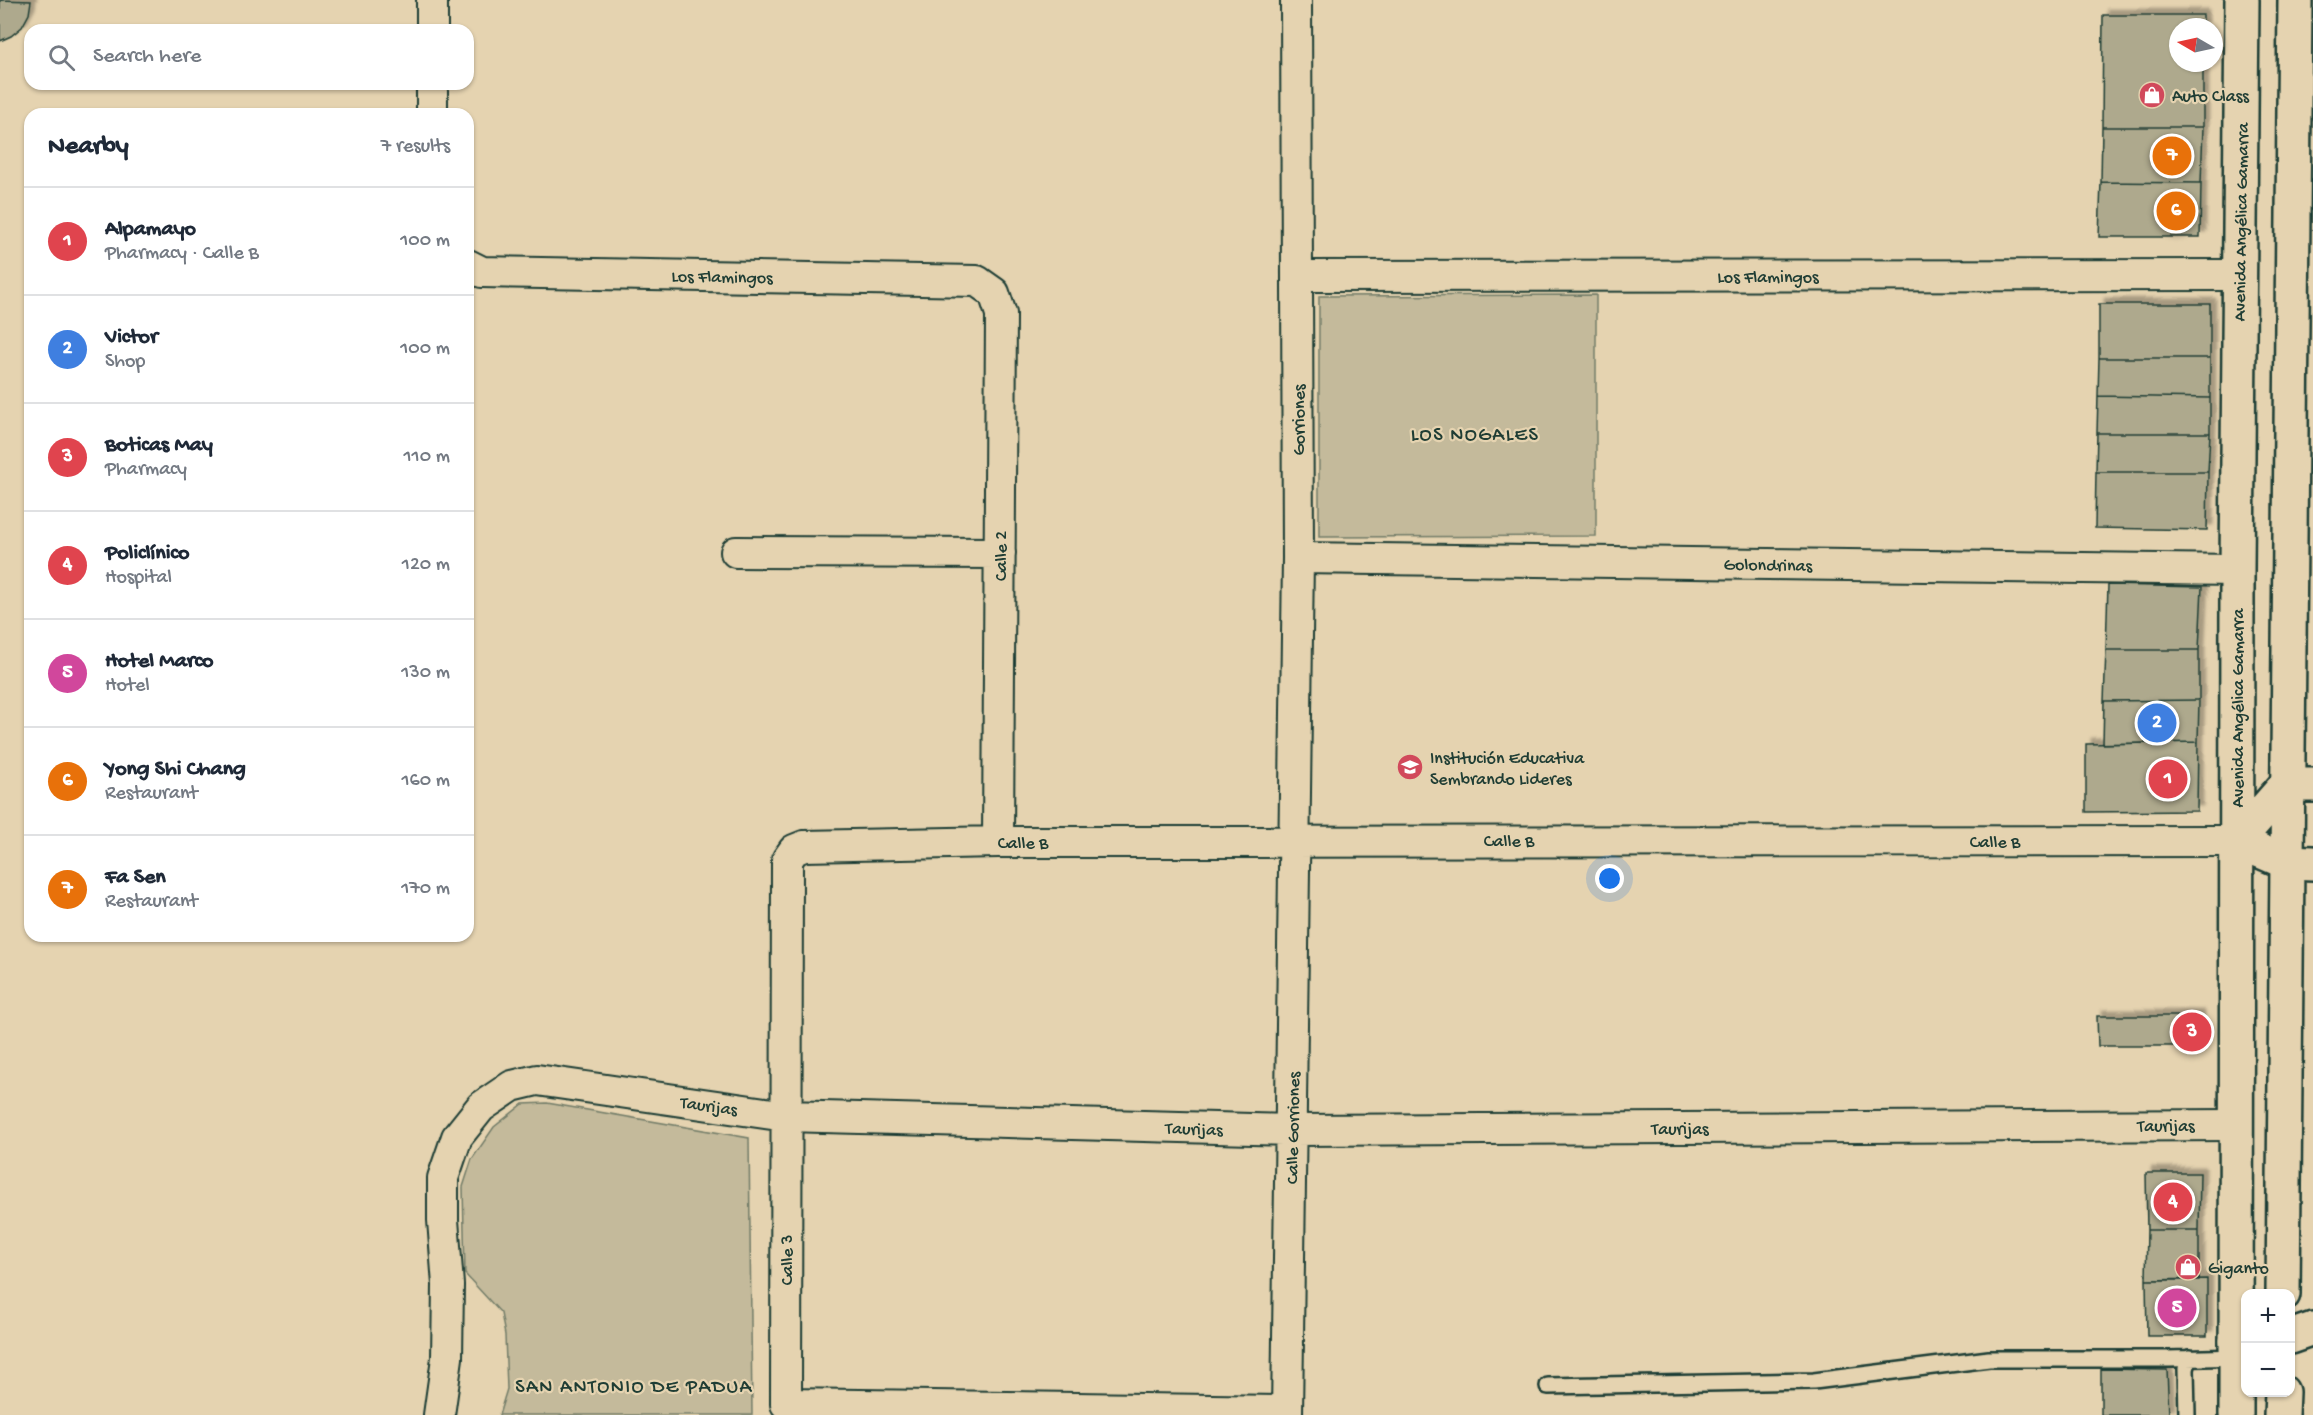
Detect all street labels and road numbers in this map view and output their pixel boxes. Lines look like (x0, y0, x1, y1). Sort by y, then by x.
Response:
street label: Avenida Angélica Gamarra (2230, 121, 2255, 322)
street label: Los Flamingos (671, 267, 774, 290)
street label: Los Flamingos (1717, 268, 1820, 289)
street label: Gorriones (1290, 383, 1311, 456)
street label: Calle 2 (992, 531, 1013, 581)
street label: Golondrinas (1723, 555, 1814, 578)
street label: Avenida Angélica Gamarra (2229, 608, 2250, 807)
street label: Calle B (1484, 832, 1535, 853)
street label: Calle B (1970, 833, 2021, 854)
street label: Calle B (998, 834, 1049, 855)
street label: Calle Gorriones (1283, 1070, 1306, 1184)
street label: Taurijas (678, 1093, 740, 1122)
street label: Taurijas (2136, 1117, 2196, 1138)
street label: Taurijas (1164, 1119, 1224, 1142)
street label: Taurijas (1650, 1120, 1710, 1141)
street label: Calle 3 (778, 1235, 799, 1285)

